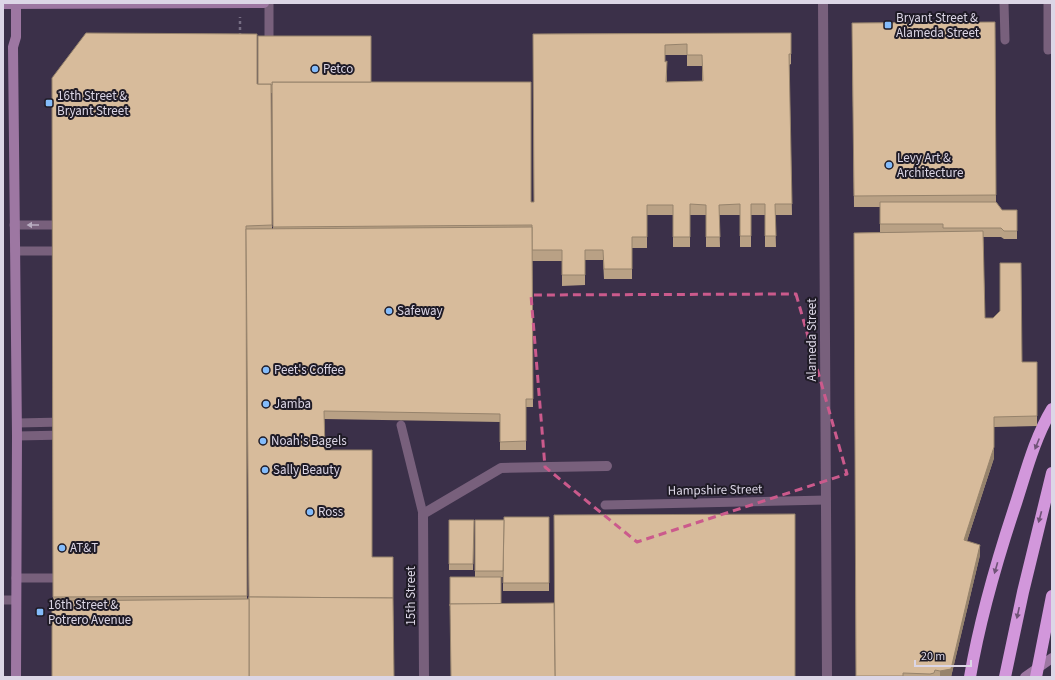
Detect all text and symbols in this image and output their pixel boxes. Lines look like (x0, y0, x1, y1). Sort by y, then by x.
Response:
place label: Bryant Street & Alameda Street (896, 9, 980, 42)
marker: Bryant Street & Alameda Street (883, 20, 893, 30)
place label: Petco (323, 60, 353, 78)
marker: Petco (310, 64, 320, 74)
place label: 16th Street & Bryant Street (57, 87, 129, 120)
marker: 16th Street & Bryant Street (44, 98, 54, 108)
place label: Levy Art & Architecture (897, 149, 963, 182)
marker: Levy Art & Architecture (884, 160, 894, 170)
one-way arrow (26, 222, 39, 228)
street label: Alameda Street (803, 298, 821, 382)
place label: Safeway (397, 302, 443, 320)
marker: Safeway (384, 306, 394, 316)
place label: Peet's Coffee (274, 361, 344, 379)
marker: Peet's Coffee (261, 365, 271, 375)
place label: Jamba (274, 395, 311, 413)
marker: Jamba (261, 399, 271, 409)
place label: Noah's Bagels (271, 432, 347, 450)
marker: Noah's Bagels (258, 436, 268, 446)
one-way arrow (1033, 439, 1039, 451)
place label: Sally Beauty (273, 461, 340, 479)
marker: Sally Beauty (260, 465, 270, 475)
street label: Hampshire Street (667, 480, 763, 500)
place label: Ross (318, 503, 344, 521)
marker: Ross (305, 507, 315, 517)
one-way arrow (1037, 510, 1043, 523)
place label: AT&T (70, 539, 98, 557)
marker: AT&T (57, 543, 67, 553)
one-way arrow (993, 562, 999, 574)
street label: 15th Street (402, 566, 420, 626)
place label: 16th Street & Potrero Avenue (48, 596, 131, 629)
one-way arrow (1015, 606, 1021, 619)
marker: 16th Street & Potrero Avenue (35, 607, 45, 617)
scale bar (915, 642, 971, 668)
text: 20 m (921, 648, 945, 665)

